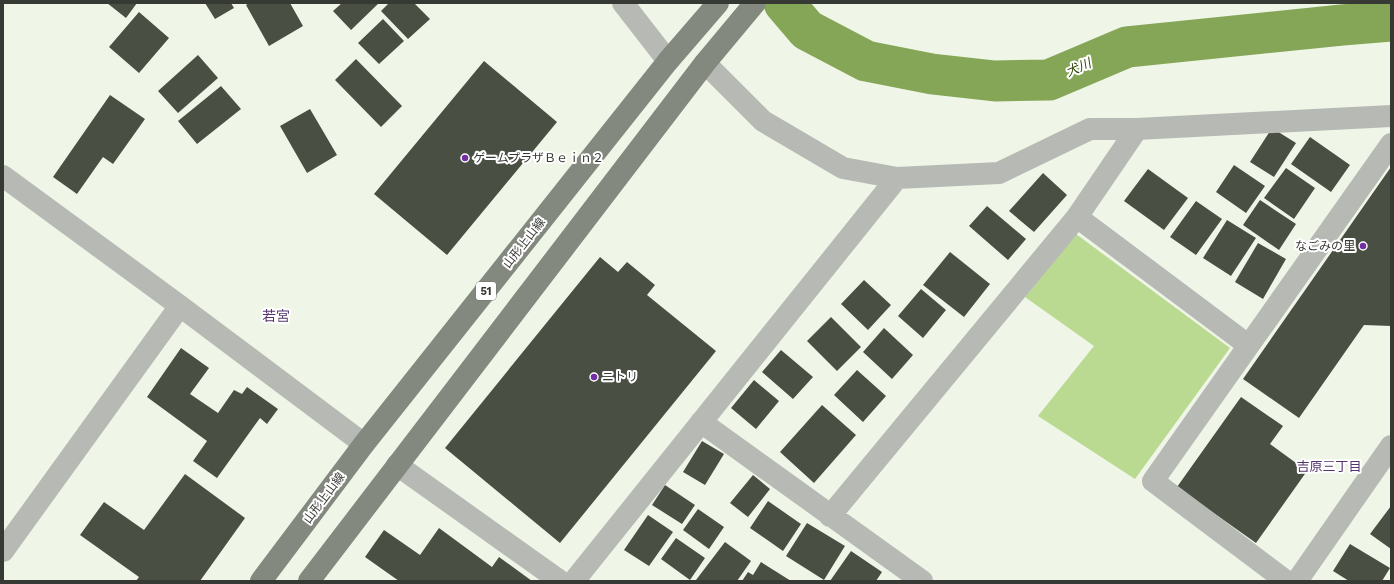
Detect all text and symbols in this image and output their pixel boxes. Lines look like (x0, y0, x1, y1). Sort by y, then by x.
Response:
water label: 犬川 (1063, 55, 1095, 79)
place label: ゲームプラザＢｅｉｎ２ (473, 151, 604, 165)
marker: ゲームプラザＢｅｉｎ２ (460, 153, 470, 163)
street label: 山形上山線 (500, 215, 548, 271)
place label: なごみの里 (1295, 239, 1355, 253)
marker: なごみの里 (1358, 241, 1368, 251)
road number: 51 (476, 282, 496, 300)
district label: 若宮 (262, 308, 290, 324)
place label: ニトリ (602, 370, 638, 384)
marker: ニトリ (589, 372, 599, 382)
district label: 吉原三丁目 (1296, 459, 1362, 474)
street label: 山形上山線 (300, 470, 348, 526)

